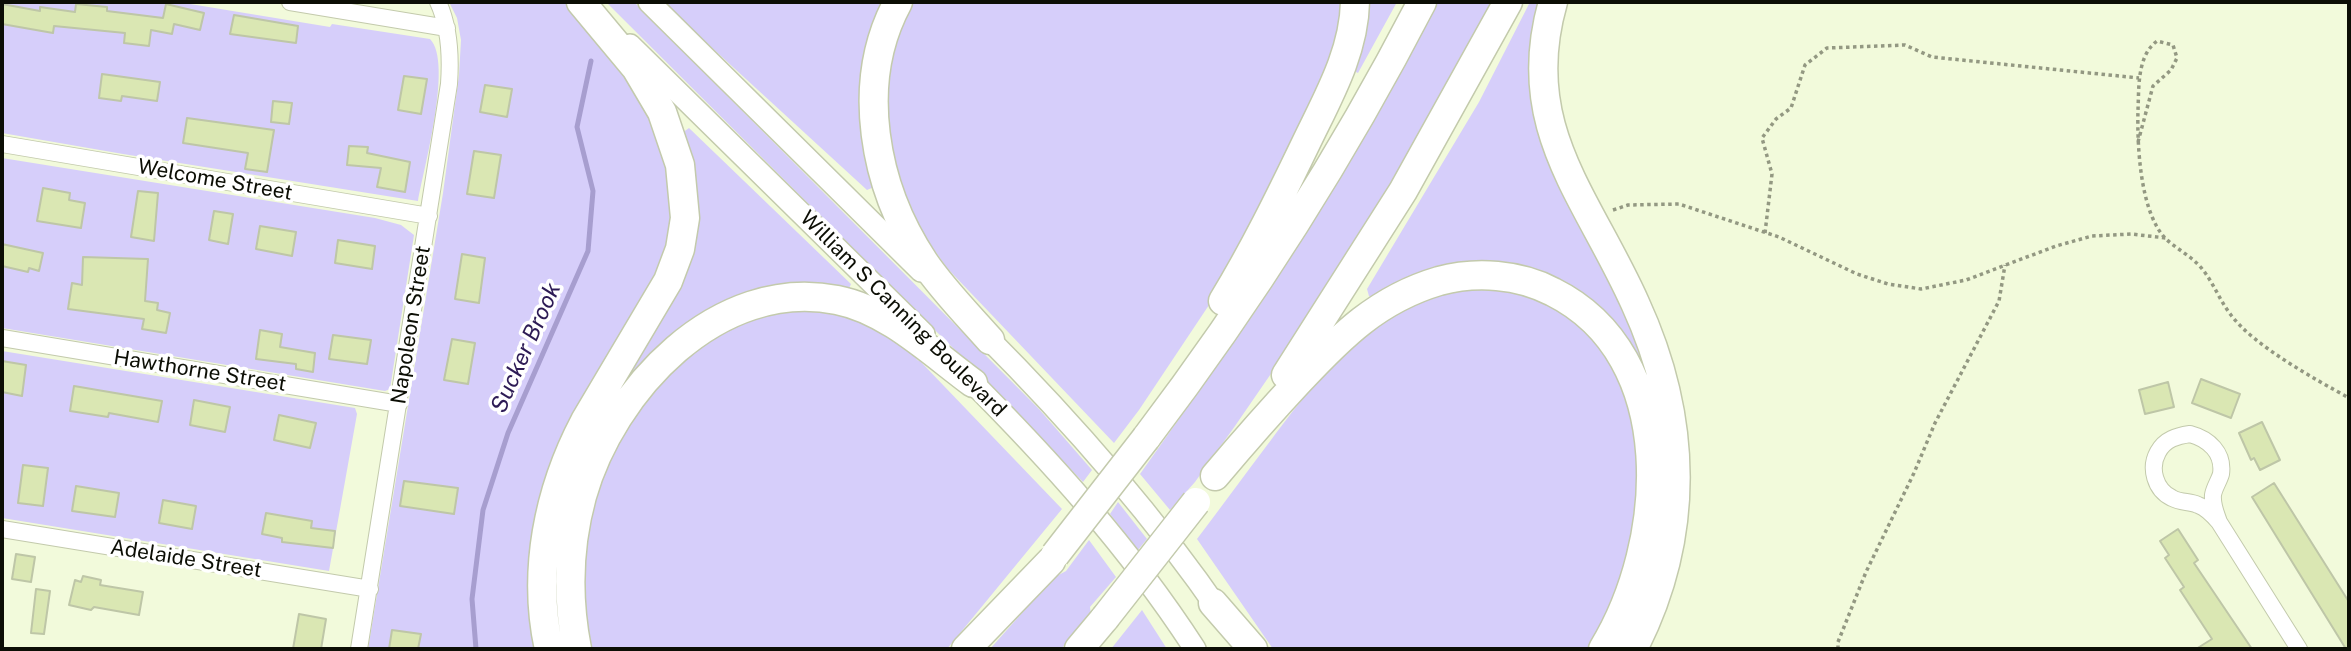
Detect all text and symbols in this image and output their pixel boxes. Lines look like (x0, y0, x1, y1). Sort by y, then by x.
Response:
street label: Welcome Street (136, 154, 294, 206)
street label: William S Canning Boulevard (795, 206, 1011, 422)
street label: Napoleon Street (386, 244, 436, 406)
water label: Sucker Brook (485, 279, 567, 417)
street label: Hawthorne Street (112, 345, 288, 397)
street label: Adelaide Street (108, 535, 264, 583)

